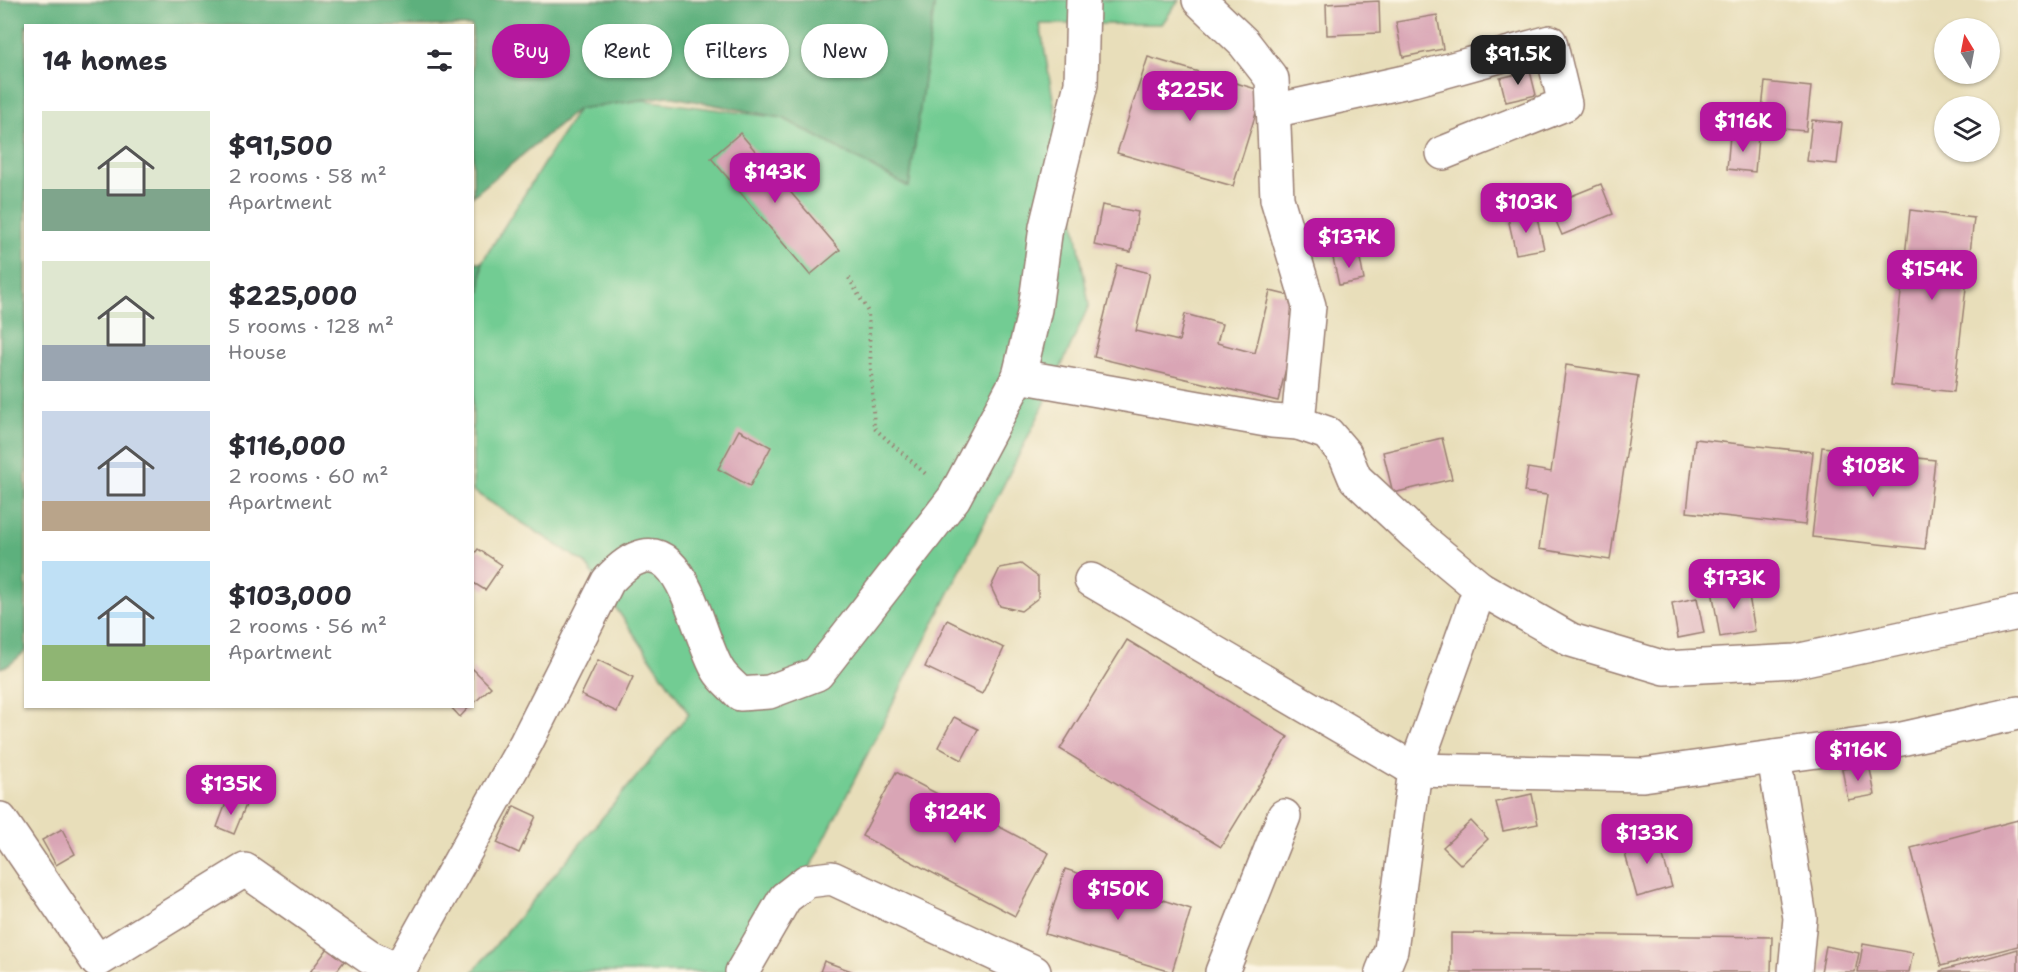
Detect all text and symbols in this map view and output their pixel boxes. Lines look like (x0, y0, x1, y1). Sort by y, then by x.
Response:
north arrow (1934, 18, 2000, 84)
map controls (1934, 18, 2000, 162)
chip: Buy (492, 24, 570, 78)
chip: Rent (582, 24, 672, 78)
chip: Filters (684, 24, 789, 78)
chip: New (801, 24, 888, 78)
pin: $91.5K (1469, 35, 1567, 86)
text: $91.5K (1485, 41, 1551, 67)
text: 14 homes (42, 43, 168, 78)
icon: filters (423, 44, 456, 77)
pin: $225K (1148, 71, 1232, 122)
text: $225K (1156, 77, 1224, 103)
button: layers (1934, 96, 2000, 162)
pin: $116K (1701, 102, 1785, 153)
text: $116K (1714, 108, 1772, 134)
text: $91,500 (228, 128, 333, 163)
icon: home (90, 135, 162, 207)
pin: $143K (733, 153, 817, 204)
text: $143K (744, 159, 806, 185)
text: 2 rooms · 58 m² (228, 163, 387, 189)
pin: $103K (1484, 183, 1568, 234)
text: Apartment (228, 189, 332, 215)
text: $103K (1495, 189, 1557, 215)
pin: $137K (1307, 218, 1391, 269)
text: $137K (1318, 224, 1380, 250)
pin: $154K (1890, 250, 1974, 301)
text: $154K (1901, 256, 1963, 282)
text: $225,000 (228, 278, 357, 313)
icon: home (90, 285, 162, 357)
text: 5 rooms · 128 m² (228, 313, 394, 339)
text: House (228, 339, 287, 365)
text: $116,000 (228, 428, 346, 463)
icon: home (90, 435, 162, 507)
pin: $108K (1831, 447, 1915, 498)
text: $108K (1841, 453, 1905, 479)
text: 2 rooms · 60 m² (228, 463, 388, 489)
text: Apartment (228, 489, 332, 515)
pin: $173K (1692, 559, 1776, 610)
text: $173K (1703, 565, 1765, 591)
text: $103,000 (228, 578, 352, 613)
icon: home (90, 585, 162, 657)
text: 2 rooms · 56 m² (228, 613, 387, 639)
text: Apartment (228, 639, 332, 665)
pin: $116K (1816, 731, 1900, 782)
text: $116K (1829, 737, 1887, 763)
pin: $135K (189, 765, 273, 816)
text: $135K (200, 771, 262, 797)
pin: $124K (913, 793, 997, 844)
text: $124K (924, 799, 986, 825)
pin: $133K (1605, 814, 1689, 865)
text: $133K (1616, 820, 1678, 846)
pin: $150K (1076, 870, 1160, 921)
text: $150K (1087, 876, 1149, 902)

